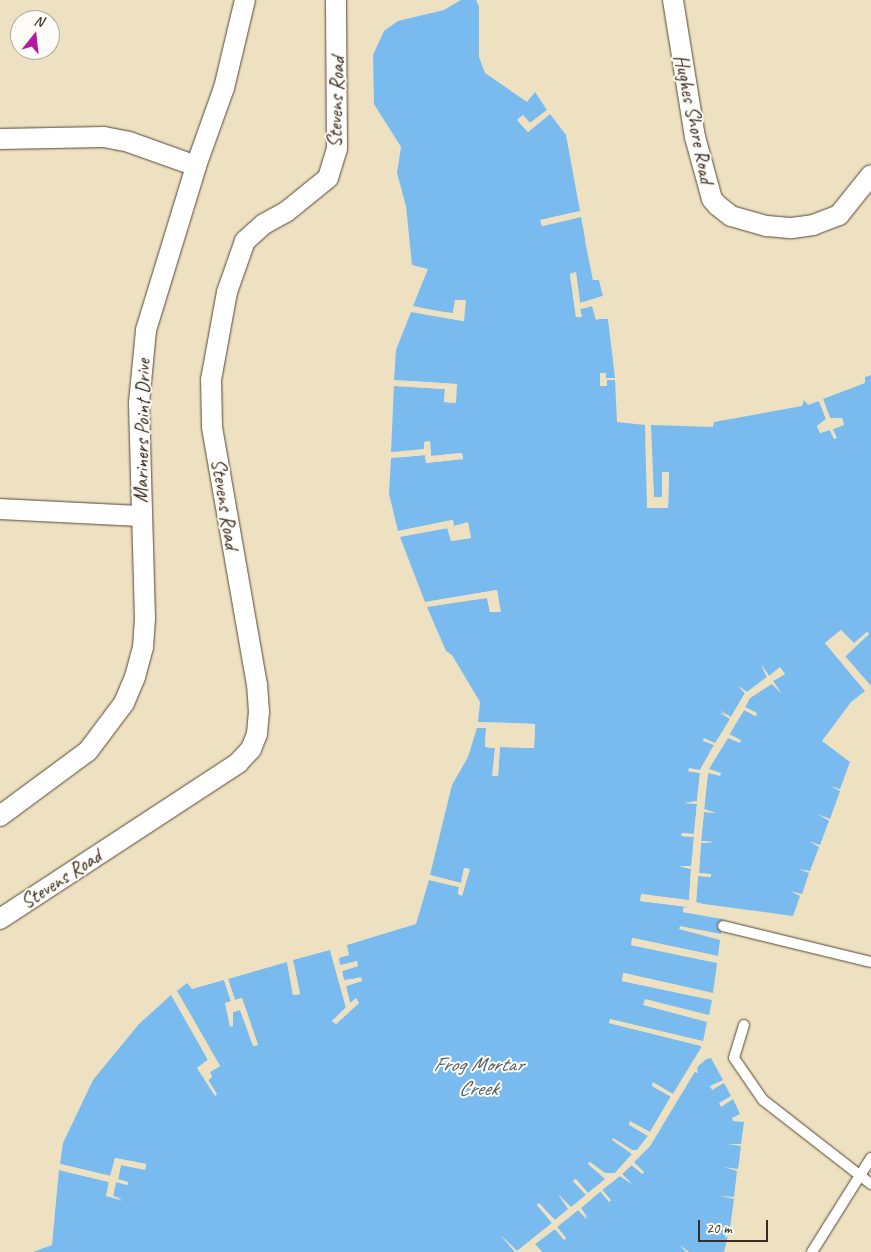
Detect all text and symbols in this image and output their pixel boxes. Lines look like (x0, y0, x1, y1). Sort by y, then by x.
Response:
north arrow (10, 10, 60, 60)
text: N (32, 12, 46, 30)
street label: Hughes Shore Road (669, 52, 719, 186)
street label: Stevens Road (322, 56, 350, 148)
street label: Mariners Point Drive (129, 359, 155, 503)
street label: Stevens Road (206, 457, 244, 551)
street label: Stevens Road (17, 844, 105, 914)
water label: Frog Mortar Creek (433, 1051, 523, 1101)
scale bar (701, 1210, 771, 1242)
text: 20 m (706, 1219, 732, 1238)

